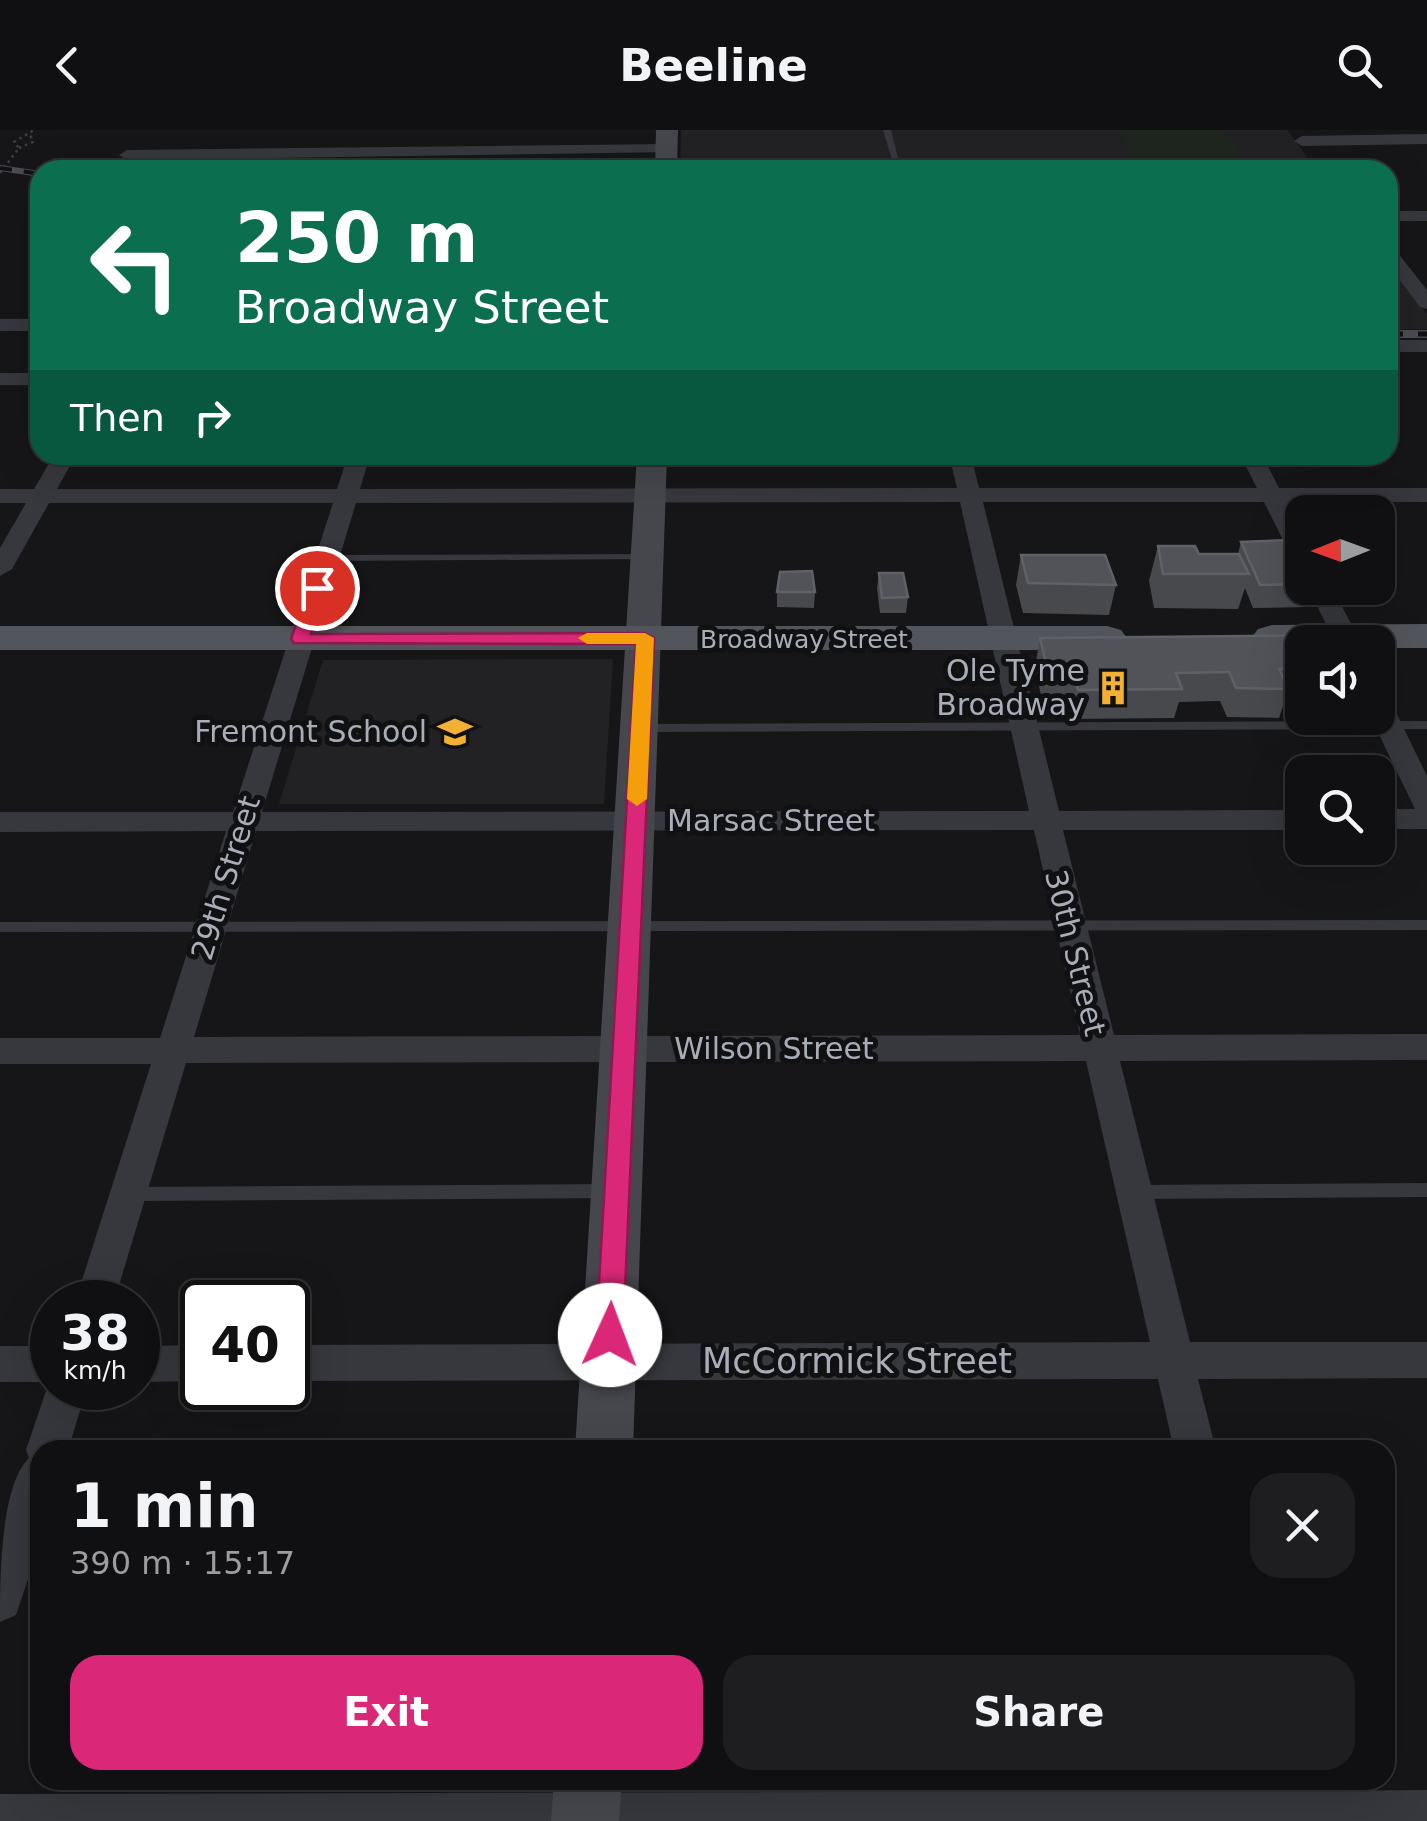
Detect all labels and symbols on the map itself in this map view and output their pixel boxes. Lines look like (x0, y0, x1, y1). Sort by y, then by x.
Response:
north arrow (1285, 495, 1395, 605)
pin (275, 546, 360, 631)
street label: Broadway Street (700, 625, 908, 654)
place label: Ole Tyme Broadway (936, 653, 1085, 722)
building icon: Ole Tyme Broadway (1094, 669, 1132, 707)
school or university icon: Fremont School (436, 713, 474, 751)
place label: Fremont School (194, 714, 427, 749)
street label: 29th Street (184, 791, 267, 964)
street label: Marsac Street (667, 803, 875, 838)
street label: 30th Street (1038, 866, 1113, 1040)
street label: Wilson Street (674, 1031, 874, 1066)
speed limit sign: 40 (180, 1280, 310, 1410)
position arrow (558, 1283, 662, 1387)
street label: McCormick Street (702, 1341, 1012, 1381)

